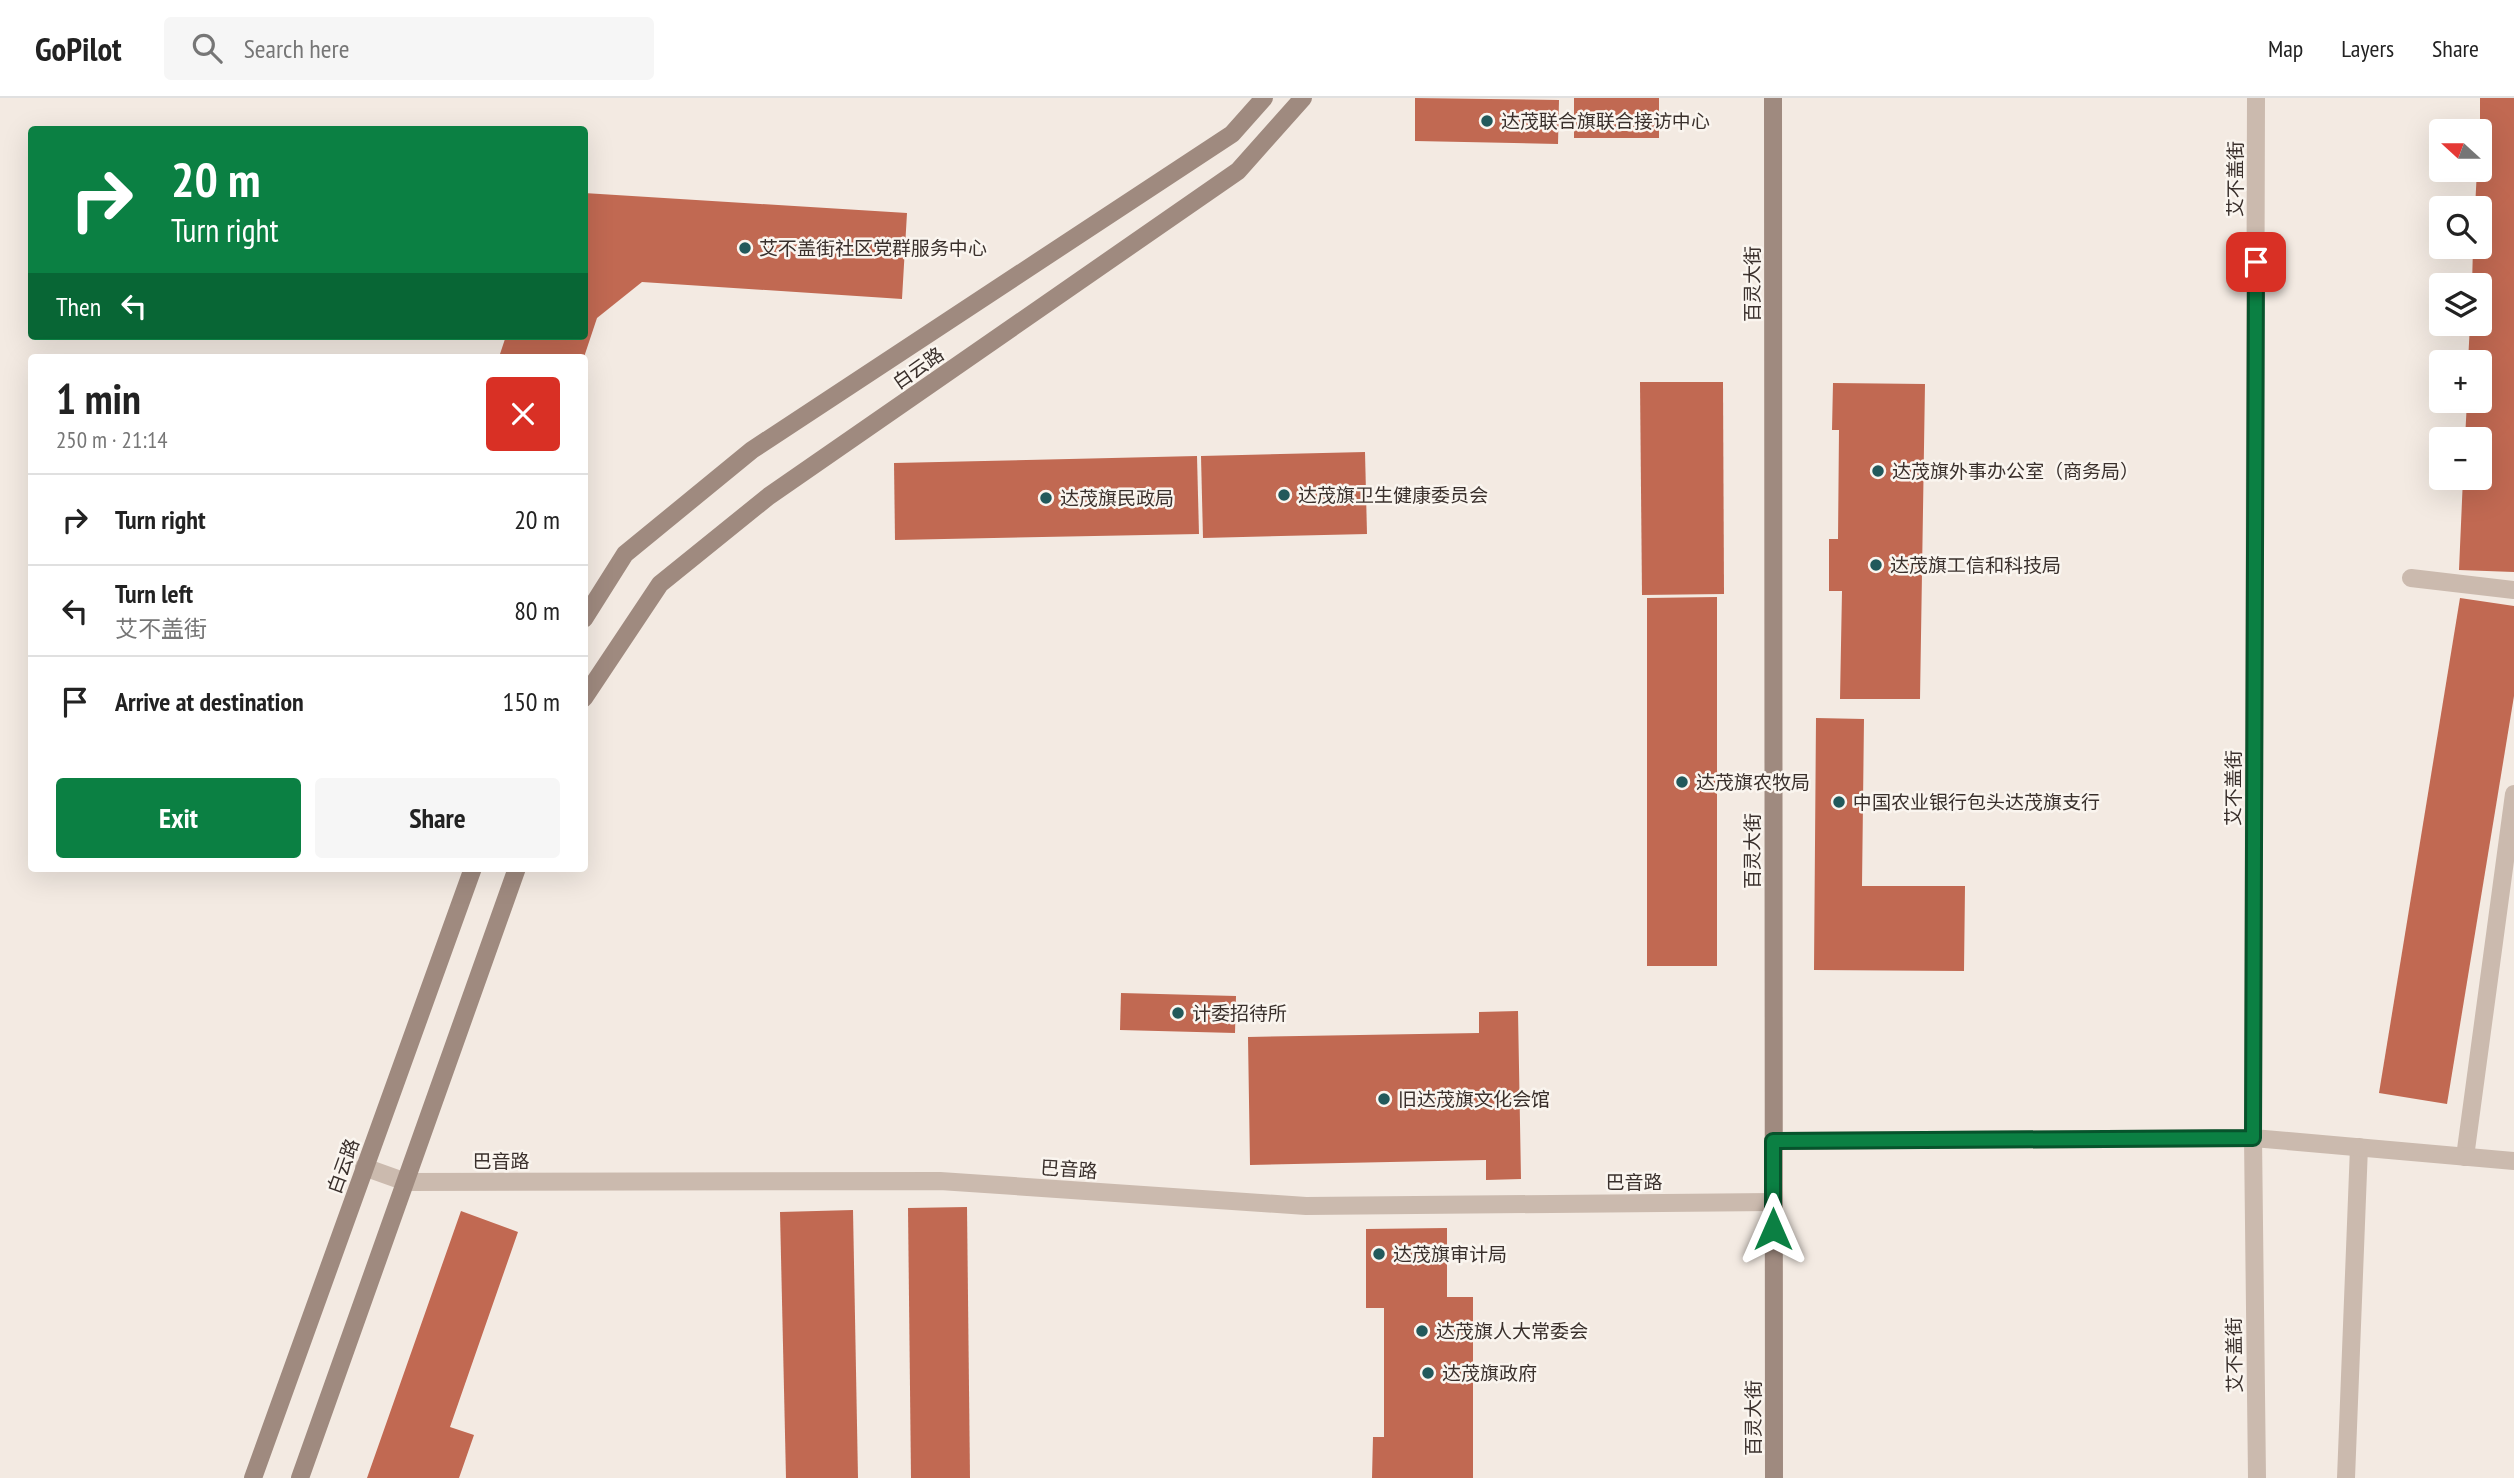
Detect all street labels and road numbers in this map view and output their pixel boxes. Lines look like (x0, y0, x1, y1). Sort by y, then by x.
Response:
street label: 艾不盖街 (2223, 141, 2247, 217)
street label: 百灵大街 (1740, 246, 1764, 322)
street label: 白云路 (888, 342, 948, 394)
street label: 艾不盖街 (2221, 750, 2245, 826)
street label: 百灵大街 (1740, 813, 1764, 889)
street label: 白云路 (322, 1135, 364, 1197)
street label: 巴音路 (472, 1149, 530, 1173)
street label: 巴音路 (1040, 1155, 1098, 1183)
street label: 巴音路 (1605, 1170, 1663, 1194)
street label: 艾不盖街 (2221, 1317, 2247, 1393)
street label: 百灵大街 (1741, 1380, 1765, 1456)

